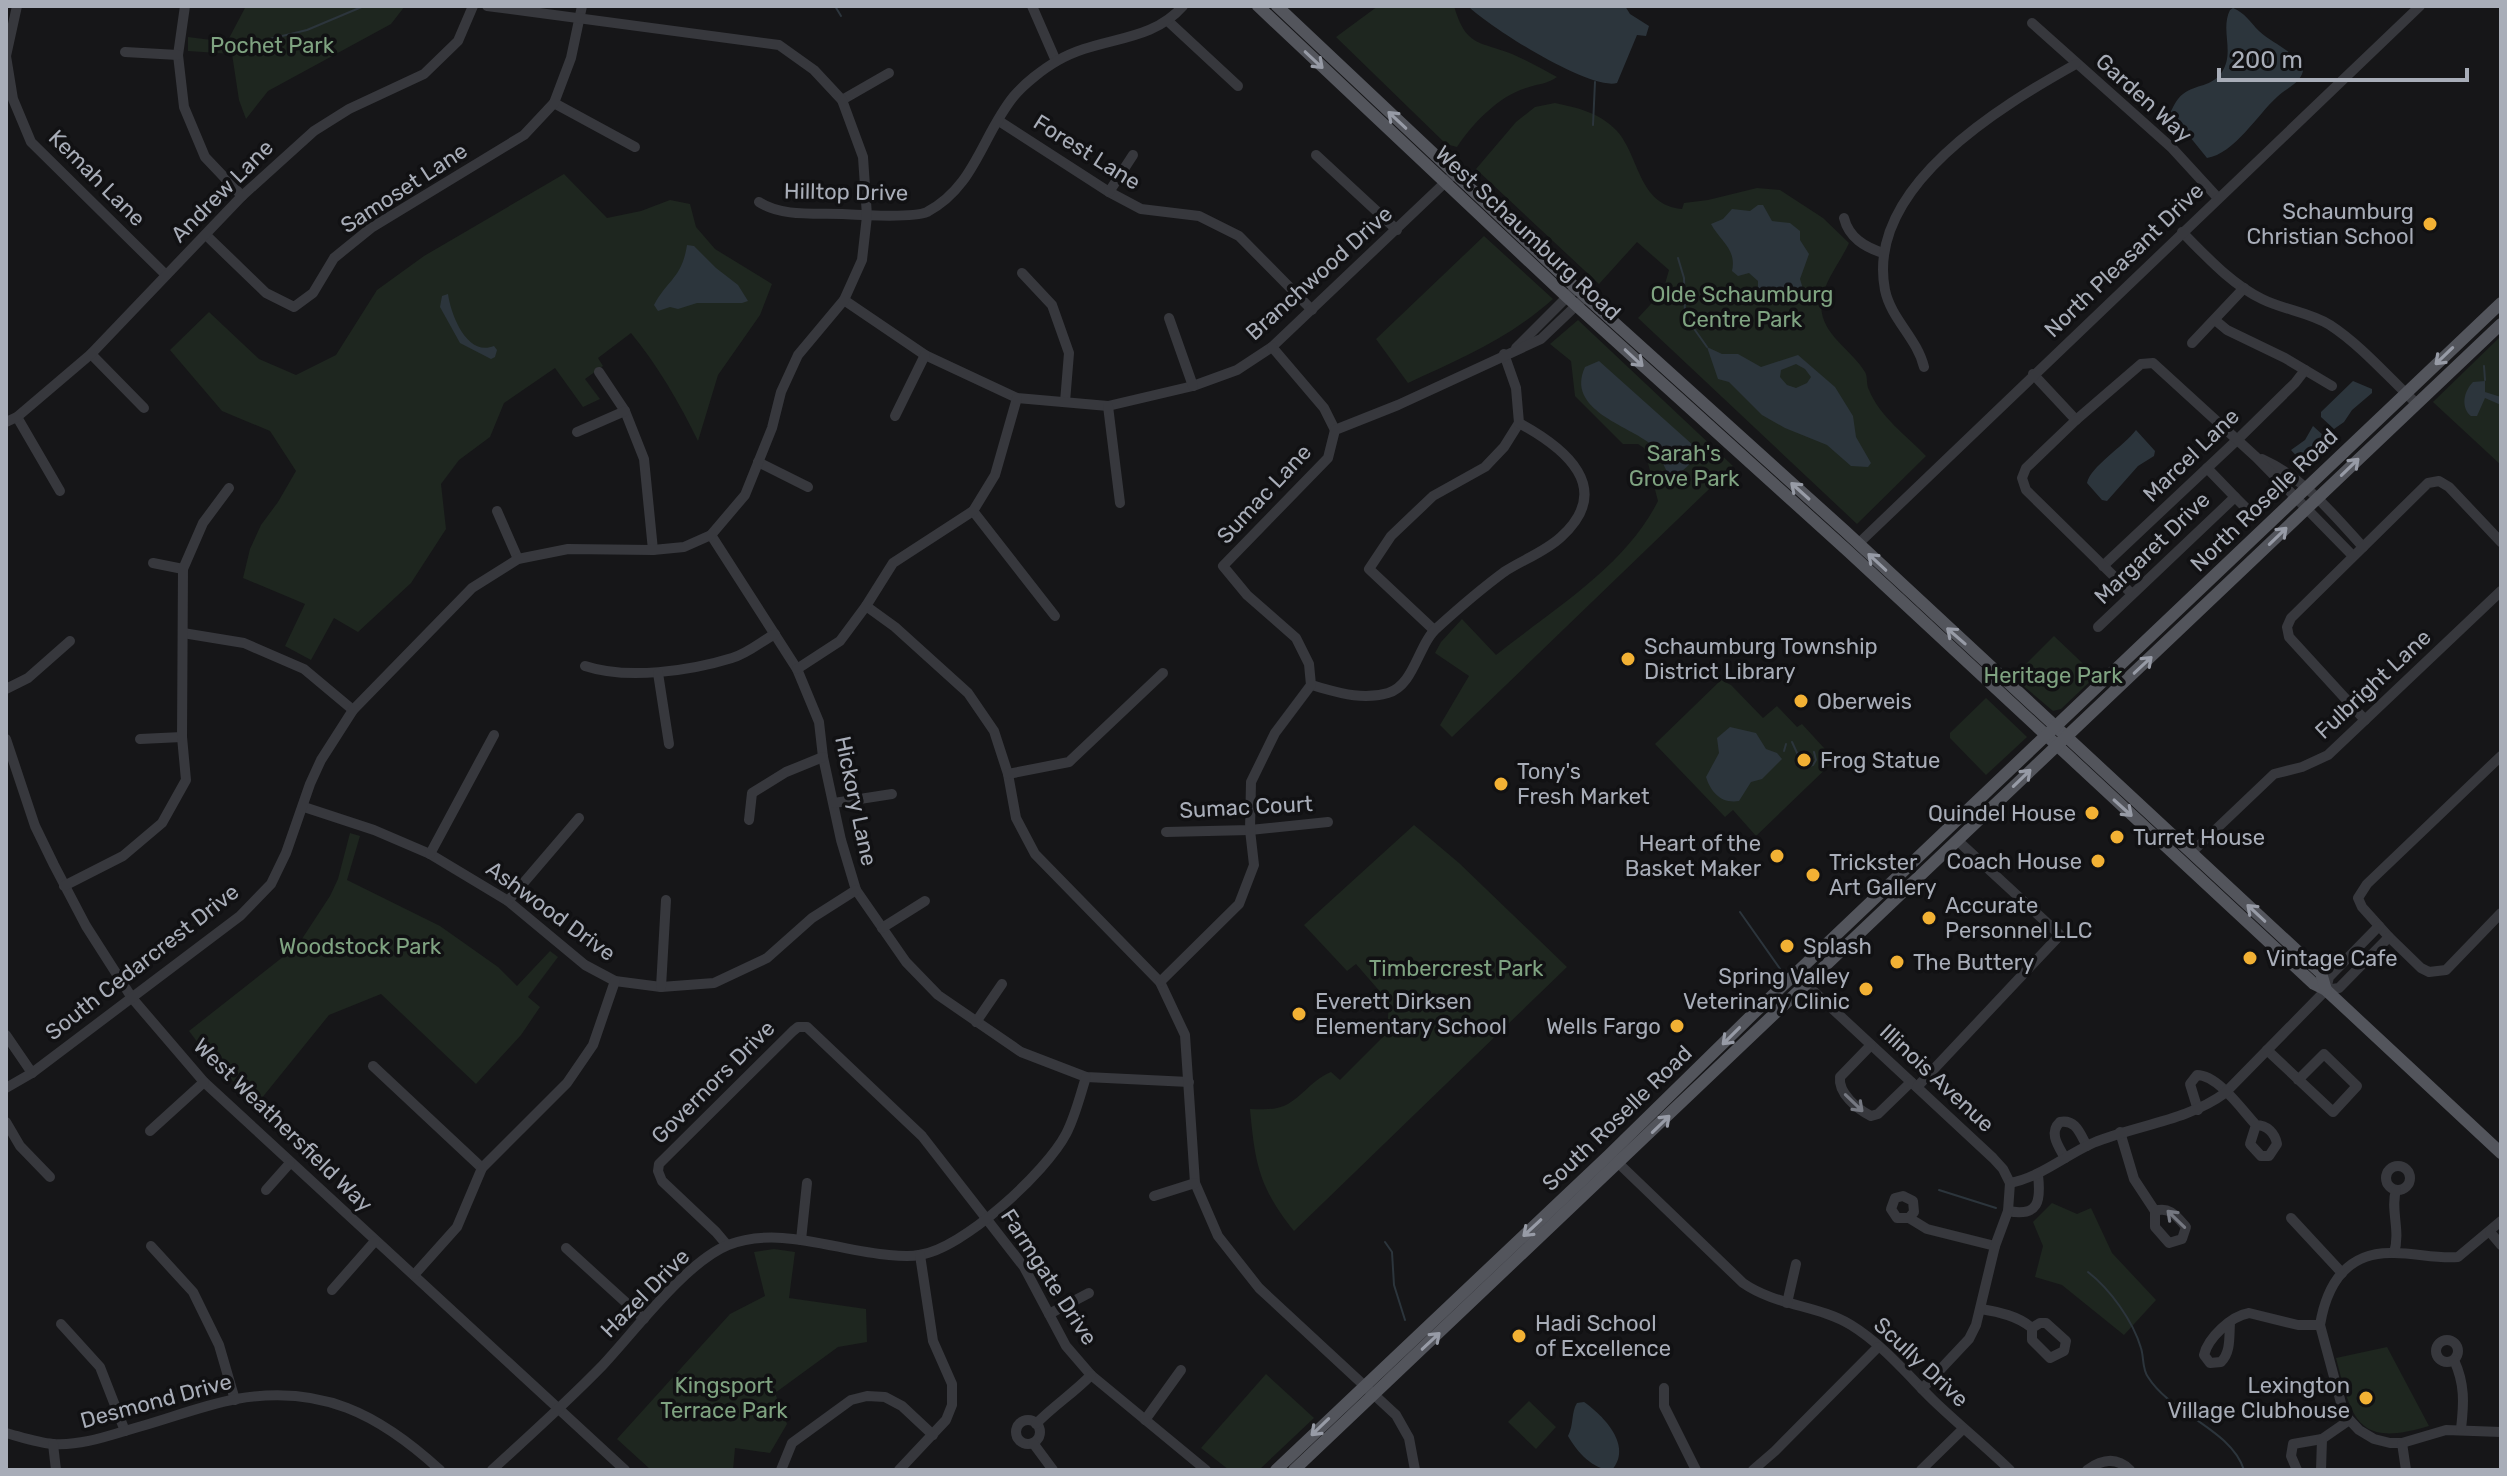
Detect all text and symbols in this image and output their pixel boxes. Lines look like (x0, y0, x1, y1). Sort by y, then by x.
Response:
park label: Pochet Park (210, 32, 335, 59)
scale bar (2219, 32, 2467, 82)
text: 200 m (2231, 46, 2303, 74)
street label: Garden Way (2090, 48, 2198, 148)
one-way arrow (1304, 51, 1324, 70)
street label: Forest Lane (1029, 108, 1145, 196)
one-way arrow (1388, 111, 1408, 130)
street label: Kemah Lane (43, 124, 151, 232)
street label: Andrew Lane (165, 134, 279, 248)
street label: Samoset Lane (336, 137, 472, 239)
street label: West Schaumburg Road (1430, 140, 1626, 326)
street label: Hilltop Drive (784, 177, 908, 207)
street label: North Pleasant Drive (2039, 177, 2209, 343)
place label: Schaumburg Christian School (2246, 198, 2414, 250)
street label: Branchwood Drive (1240, 200, 1398, 346)
marker: Schaumburg Christian School (2421, 215, 2439, 233)
park label: Olde Schaumburg Centre Park (1651, 281, 1833, 333)
one-way arrow (2435, 347, 2455, 365)
one-way arrow (1624, 349, 1644, 368)
street label: Marcel Lane (2137, 403, 2245, 507)
street label: North Roselle Road (2185, 423, 2343, 577)
street label: Sumac Lane (1211, 439, 1317, 549)
park label: Sarah's Grove Park (1629, 440, 1740, 492)
one-way arrow (2340, 458, 2359, 477)
one-way arrow (1791, 482, 1811, 500)
street label: Margaret Drive (2089, 486, 2215, 610)
one-way arrow (2268, 527, 2288, 546)
one-way arrow (1867, 552, 1887, 571)
street label: Fulbright Lane (2309, 623, 2437, 745)
one-way arrow (1947, 627, 1967, 645)
place label: Schaumburg Township District Library (1644, 633, 1878, 685)
marker: Schaumburg Township District Library (1619, 650, 1637, 668)
one-way arrow (2133, 655, 2153, 674)
park label: Heritage Park (1983, 662, 2123, 689)
place label: Oberweis (1817, 688, 1912, 715)
marker: Oberweis (1792, 692, 1810, 710)
street label: Hickory Lane (829, 734, 883, 868)
place label: Frog Statue (1820, 747, 1940, 774)
marker: Frog Statue (1795, 751, 1813, 769)
place label: Tony's Fresh Market (1517, 758, 1650, 810)
one-way arrow (2012, 769, 2031, 788)
marker: Tony's Fresh Market (1492, 775, 1510, 793)
street label: Sumac Court (1179, 790, 1314, 824)
one-way arrow (2112, 798, 2132, 816)
place label: Quindel House (1928, 800, 2076, 827)
marker: Quindel House (2083, 804, 2101, 822)
place label: Turret House (2133, 824, 2265, 851)
marker: Turret House (2108, 828, 2126, 846)
place label: Heart of the Basket Maker (1625, 830, 1762, 882)
marker: Heart of the Basket Maker (1768, 847, 1786, 865)
place label: Coach House (1947, 848, 2082, 875)
place label: Trickster Art Gallery (1829, 849, 1937, 901)
marker: Coach House (2089, 852, 2107, 870)
street label: Ashwood Drive (481, 855, 621, 967)
marker: Trickster Art Gallery (1804, 866, 1822, 884)
street label: South Cedarcrest Drive (40, 878, 244, 1046)
place label: Accurate Personnel LLC (1945, 892, 2092, 944)
one-way arrow (2246, 903, 2266, 922)
marker: Accurate Personnel LLC (1920, 909, 1938, 927)
park label: Woodstock Park (279, 933, 442, 960)
place label: Splash (1803, 933, 1872, 960)
marker: Splash (1778, 937, 1796, 955)
place label: Vintage Cafe (2266, 945, 2398, 972)
place label: The Buttery (1913, 949, 2034, 976)
marker: Vintage Cafe (2241, 949, 2259, 967)
marker: The Buttery (1888, 953, 1906, 971)
park label: Timbercrest Park (1369, 955, 1544, 982)
place label: Spring Valley Veterinary Clinic (1683, 963, 1850, 1015)
marker: Spring Valley Veterinary Clinic (1857, 980, 1875, 998)
place label: Everett Dirksen Elementary School (1315, 988, 1507, 1040)
marker: Everett Dirksen Elementary School (1290, 1005, 1308, 1023)
place label: Wells Fargo (1546, 1013, 1661, 1040)
street label: Governors Drive (646, 1015, 780, 1149)
marker: Wells Fargo (1668, 1017, 1686, 1035)
street label: Illinois Avenue (1874, 1018, 2000, 1138)
one-way arrow (1721, 1026, 1741, 1045)
street label: West Weathersfield Way (188, 1032, 378, 1218)
street label: South Roselle Road (1536, 1040, 1698, 1196)
one-way arrow (1844, 1093, 1864, 1112)
one-way arrow (1651, 1115, 1670, 1134)
street label: Farmgate Drive (995, 1204, 1103, 1350)
one-way arrow (2166, 1209, 2186, 1228)
one-way arrow (1522, 1218, 1542, 1237)
street label: Hazel Drive (595, 1243, 695, 1343)
place label: Hadi School of Excellence (1535, 1310, 1671, 1362)
street label: Scully Drive (1868, 1311, 1974, 1413)
marker: Hadi School of Excellence (1510, 1327, 1528, 1345)
one-way arrow (1421, 1333, 1441, 1351)
street label: Desmond Drive (77, 1368, 235, 1434)
park label: Kingsport Terrace Park (660, 1372, 788, 1424)
place label: Lexington Village Clubhouse (2168, 1372, 2350, 1424)
marker: Lexington Village Clubhouse (2357, 1389, 2375, 1407)
one-way arrow (1310, 1418, 1330, 1437)

